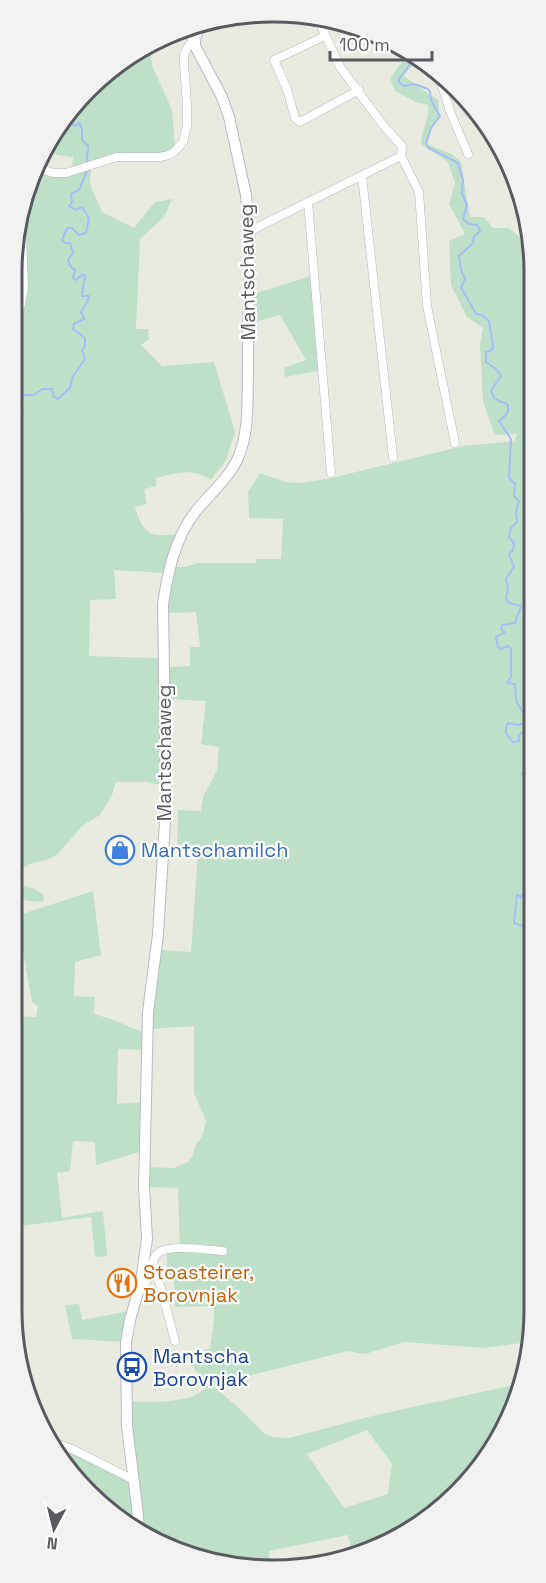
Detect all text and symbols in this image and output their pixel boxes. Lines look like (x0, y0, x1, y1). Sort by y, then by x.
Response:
scale bar (330, 24, 432, 62)
text: 100 m (339, 33, 390, 56)
street label: Mantschaweg (233, 204, 261, 340)
street label: Mantschaweg (151, 685, 177, 821)
shop icon: Mantschamilch (104, 834, 136, 866)
place label: Mantschamilch (141, 837, 288, 863)
place label: Stoasteirer, Borovnjak (143, 1259, 254, 1308)
restaurant icon: Stoasteirer, Borovnjak (106, 1267, 138, 1299)
place label: Mantscha Borovnjak (153, 1343, 249, 1392)
bus stop icon: Mantscha Borovnjak (116, 1351, 148, 1383)
north arrow (24, 1499, 84, 1559)
text: N (46, 1532, 59, 1554)

